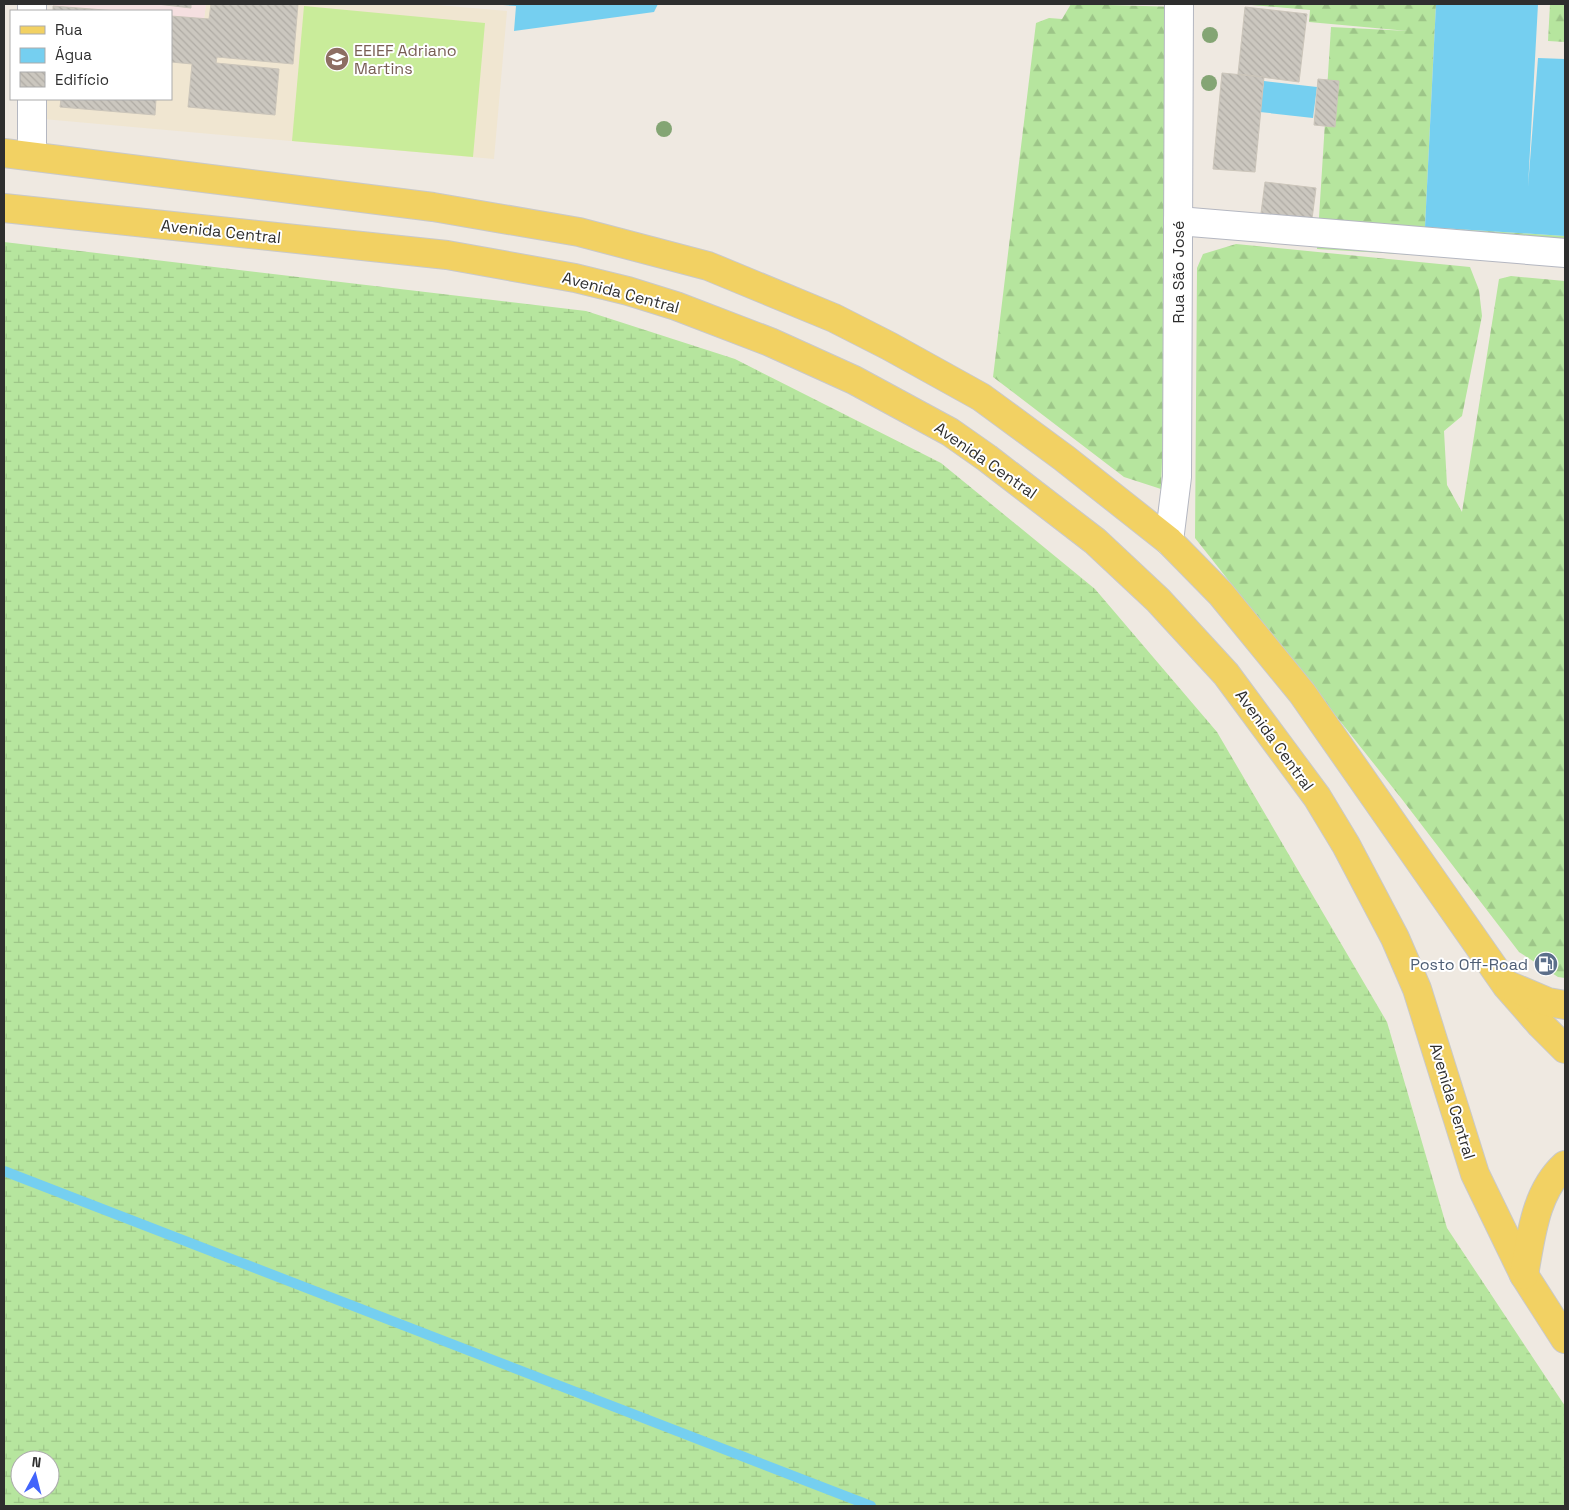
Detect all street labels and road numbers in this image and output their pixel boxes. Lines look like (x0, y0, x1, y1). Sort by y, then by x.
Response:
street label: Avenida Central (160, 215, 282, 248)
street label: Rua São José (1168, 221, 1189, 323)
street label: Avenida Central (560, 267, 682, 318)
street label: Avenida Central (930, 417, 1041, 504)
street label: Avenida Central (1231, 685, 1318, 795)
street label: Avenida Central (1425, 1040, 1480, 1162)

